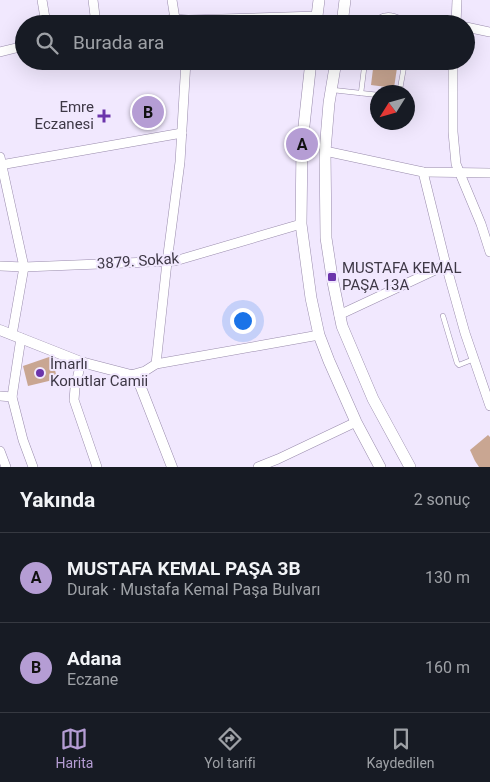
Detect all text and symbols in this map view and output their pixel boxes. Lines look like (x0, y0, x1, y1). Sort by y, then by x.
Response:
search box (15, 15, 475, 70)
icon: search (33, 29, 61, 57)
text: Burada ara (73, 31, 164, 54)
north arrow (370, 85, 415, 130)
pin: B (132, 93, 164, 131)
place label: Emre Eczanesi (35, 98, 94, 133)
marker: Emre Eczanesi (98, 110, 110, 122)
pin: A (286, 125, 318, 163)
street label: 3879. Sokak (96, 249, 180, 273)
place label: MUSTAFA KEMAL PAŞA 13A (342, 259, 461, 294)
marker: MUSTAFA KEMAL PAŞA 13A (326, 271, 338, 283)
your location (230, 308, 256, 334)
place label: İmarlı Konutlar Camii (50, 355, 148, 390)
marker: İmarlı Konutlar Camii (34, 367, 46, 379)
text: Yakında (20, 488, 95, 512)
text: 2 sonuç (414, 490, 470, 509)
text: MUSTAFA KEMAL PAŞA 3B (67, 557, 301, 580)
text: A (31, 568, 41, 587)
text: 130 m (425, 568, 470, 587)
text: Durak · Mustafa Kemal Paşa Bulvarı (67, 580, 321, 599)
text: Adana (67, 647, 121, 670)
text: B (31, 658, 41, 677)
text: 160 m (425, 658, 470, 677)
text: Eczane (67, 670, 118, 689)
tab: Harita (55, 725, 93, 771)
tab: Yol tarifi (204, 725, 256, 771)
tab: Kaydedilen (367, 725, 435, 771)

